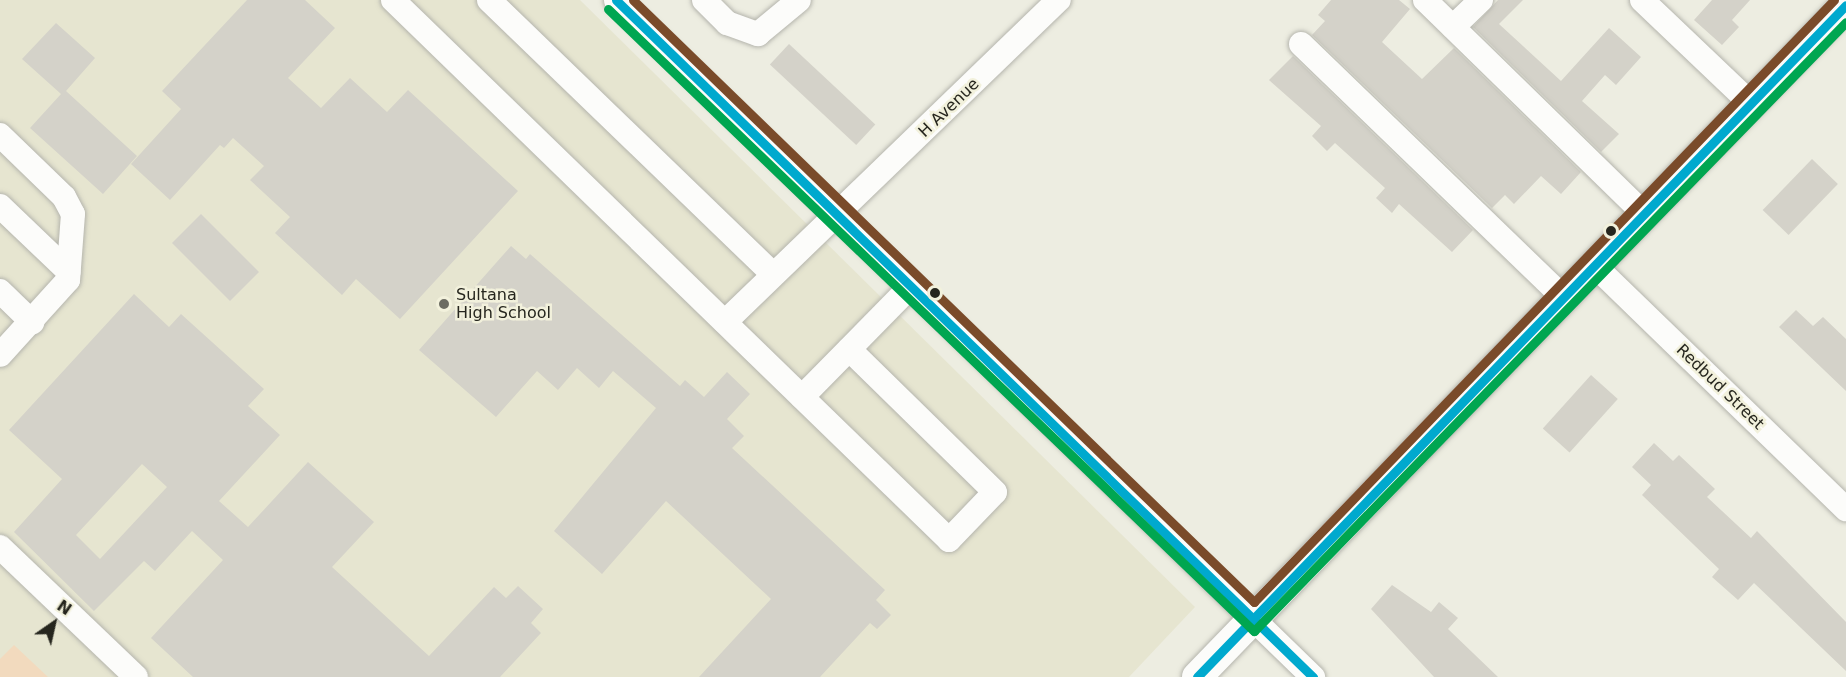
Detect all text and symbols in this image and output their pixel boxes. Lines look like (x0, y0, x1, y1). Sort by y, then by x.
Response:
street label: H Avenue (915, 75, 983, 141)
unlabelled marker (1605, 225, 1617, 237)
place label: Sultana High School (456, 285, 551, 323)
unlabelled marker (929, 287, 941, 299)
marker: Sultana High School (437, 297, 451, 311)
street label: Redbud Street (1672, 340, 1768, 434)
north arrow (24, 593, 84, 653)
text: N (53, 596, 75, 619)

